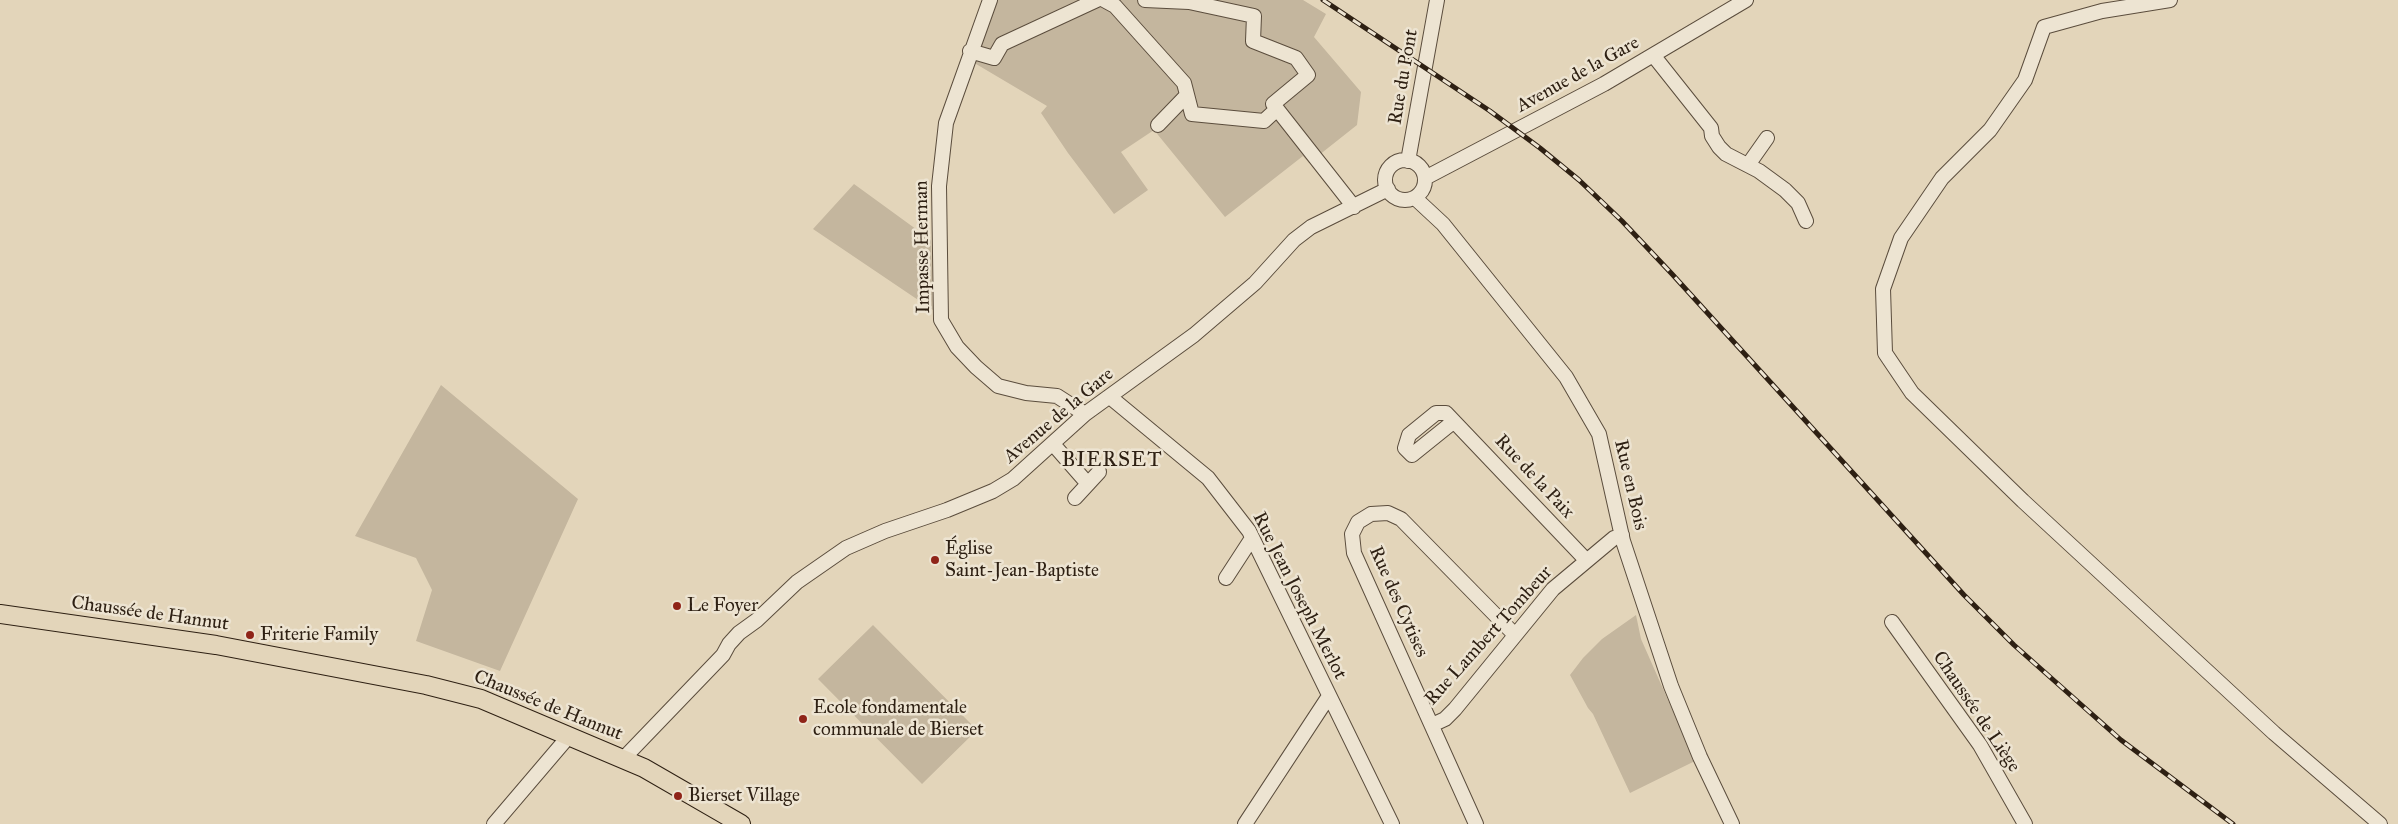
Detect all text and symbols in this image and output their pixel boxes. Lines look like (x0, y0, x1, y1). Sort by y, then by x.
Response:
street label: Rue du Pont (1384, 28, 1424, 126)
street label: Avenue de la Gare (1513, 32, 1643, 118)
street label: Impasse Herman (910, 180, 936, 314)
street label: Avenue de la Gare (999, 363, 1119, 469)
street label: Rue de la Paix (1489, 430, 1579, 524)
street label: Rue en Bois (1609, 438, 1651, 532)
district label: BIERSET (1061, 448, 1163, 474)
street label: Rue Jean Joseph Merlot (1247, 509, 1351, 683)
place label: Église Saint-Jean-Baptiste (945, 538, 1099, 582)
street label: Rue des Cytises (1363, 543, 1433, 661)
marker: Église Saint-Jean-Baptiste (929, 554, 941, 566)
street label: Rue Lambert Tombeur (1420, 562, 1558, 710)
street label: Chaussée de Hannut (70, 592, 230, 636)
place label: Le Foyer (687, 595, 758, 617)
marker: Le Foyer (671, 600, 683, 612)
place label: Friterie Family (260, 624, 378, 646)
marker: Friterie Family (244, 629, 256, 641)
street label: Chaussée de Liège (1927, 647, 2025, 777)
street label: Chaussée de Hannut (470, 666, 626, 746)
place label: Ecole fondamentale communale de Bierset (813, 697, 984, 741)
marker: Ecole fondamentale communale de Bierset (797, 713, 809, 725)
place label: Bierset Village (688, 785, 800, 807)
marker: Bierset Village (672, 790, 684, 802)

